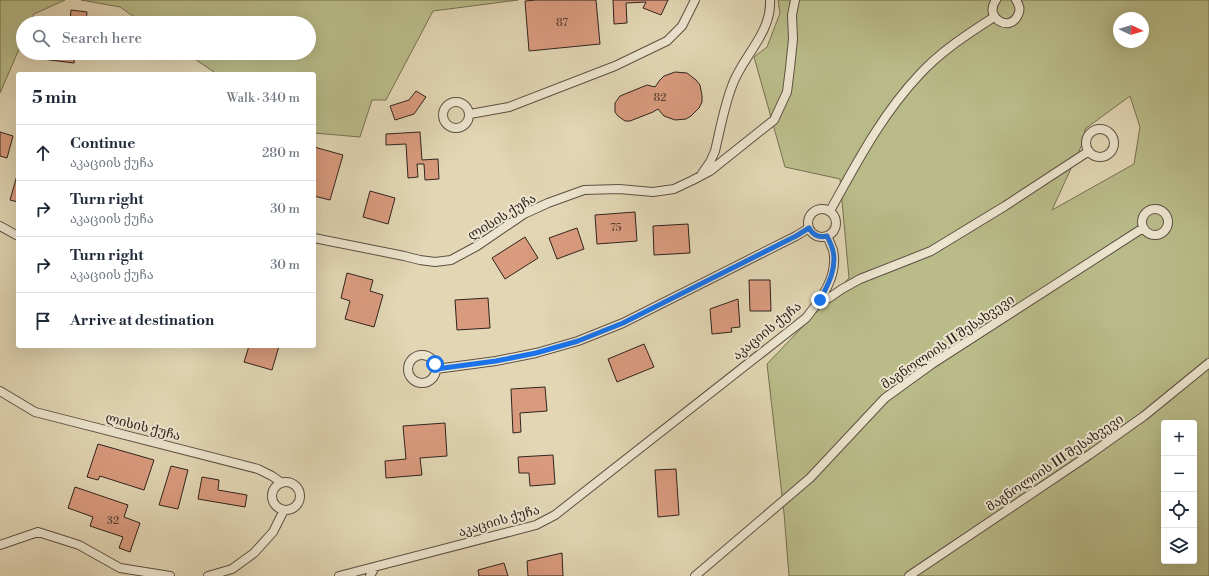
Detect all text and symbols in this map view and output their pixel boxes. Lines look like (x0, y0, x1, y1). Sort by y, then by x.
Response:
north arrow (1113, 12, 1149, 48)
search box (16, 16, 316, 60)
house number: 87 (556, 16, 569, 30)
icon: search (30, 27, 52, 49)
text: Search here (62, 29, 142, 48)
text: 5 min (32, 87, 77, 109)
text: Walk · 340 m (227, 90, 300, 106)
house number: 82 (653, 91, 667, 105)
text: Continue (70, 134, 135, 153)
icon: ahead (32, 142, 54, 164)
text: 280 m (262, 145, 300, 161)
text: აკაციის ქუჩა (70, 155, 154, 171)
text: Turn right (70, 190, 144, 209)
street label: ლისის ქუჩა (465, 190, 539, 244)
icon: right (32, 198, 54, 220)
text: 30 m (270, 201, 300, 217)
text: აკაციის ქუჩა (70, 211, 154, 227)
house number: 75 (610, 221, 622, 235)
text: Turn right (70, 246, 144, 265)
icon: right (32, 254, 54, 276)
text: 30 m (270, 257, 300, 273)
text: აკაციის ქუჩა (70, 267, 154, 283)
route end (811, 291, 829, 309)
street label: მაგნოლიის II შესახვევი (878, 291, 1018, 393)
street label: აკაციის ქუჩა (729, 298, 805, 364)
icon: arrive (32, 310, 54, 332)
text: Arrive at destination (70, 311, 214, 330)
route start (426, 355, 444, 373)
street label: ლისის ქუჩა (104, 410, 182, 444)
street label: მაგნოლიის III შესახვევი (983, 411, 1127, 515)
map controls (1161, 420, 1197, 564)
button: + (1161, 420, 1197, 456)
button: − (1161, 456, 1197, 492)
button: locate (1161, 492, 1197, 528)
street label: აკაციის ქუჩა (456, 502, 542, 540)
house number: 32 (107, 514, 119, 528)
button: layers (1161, 528, 1197, 564)

